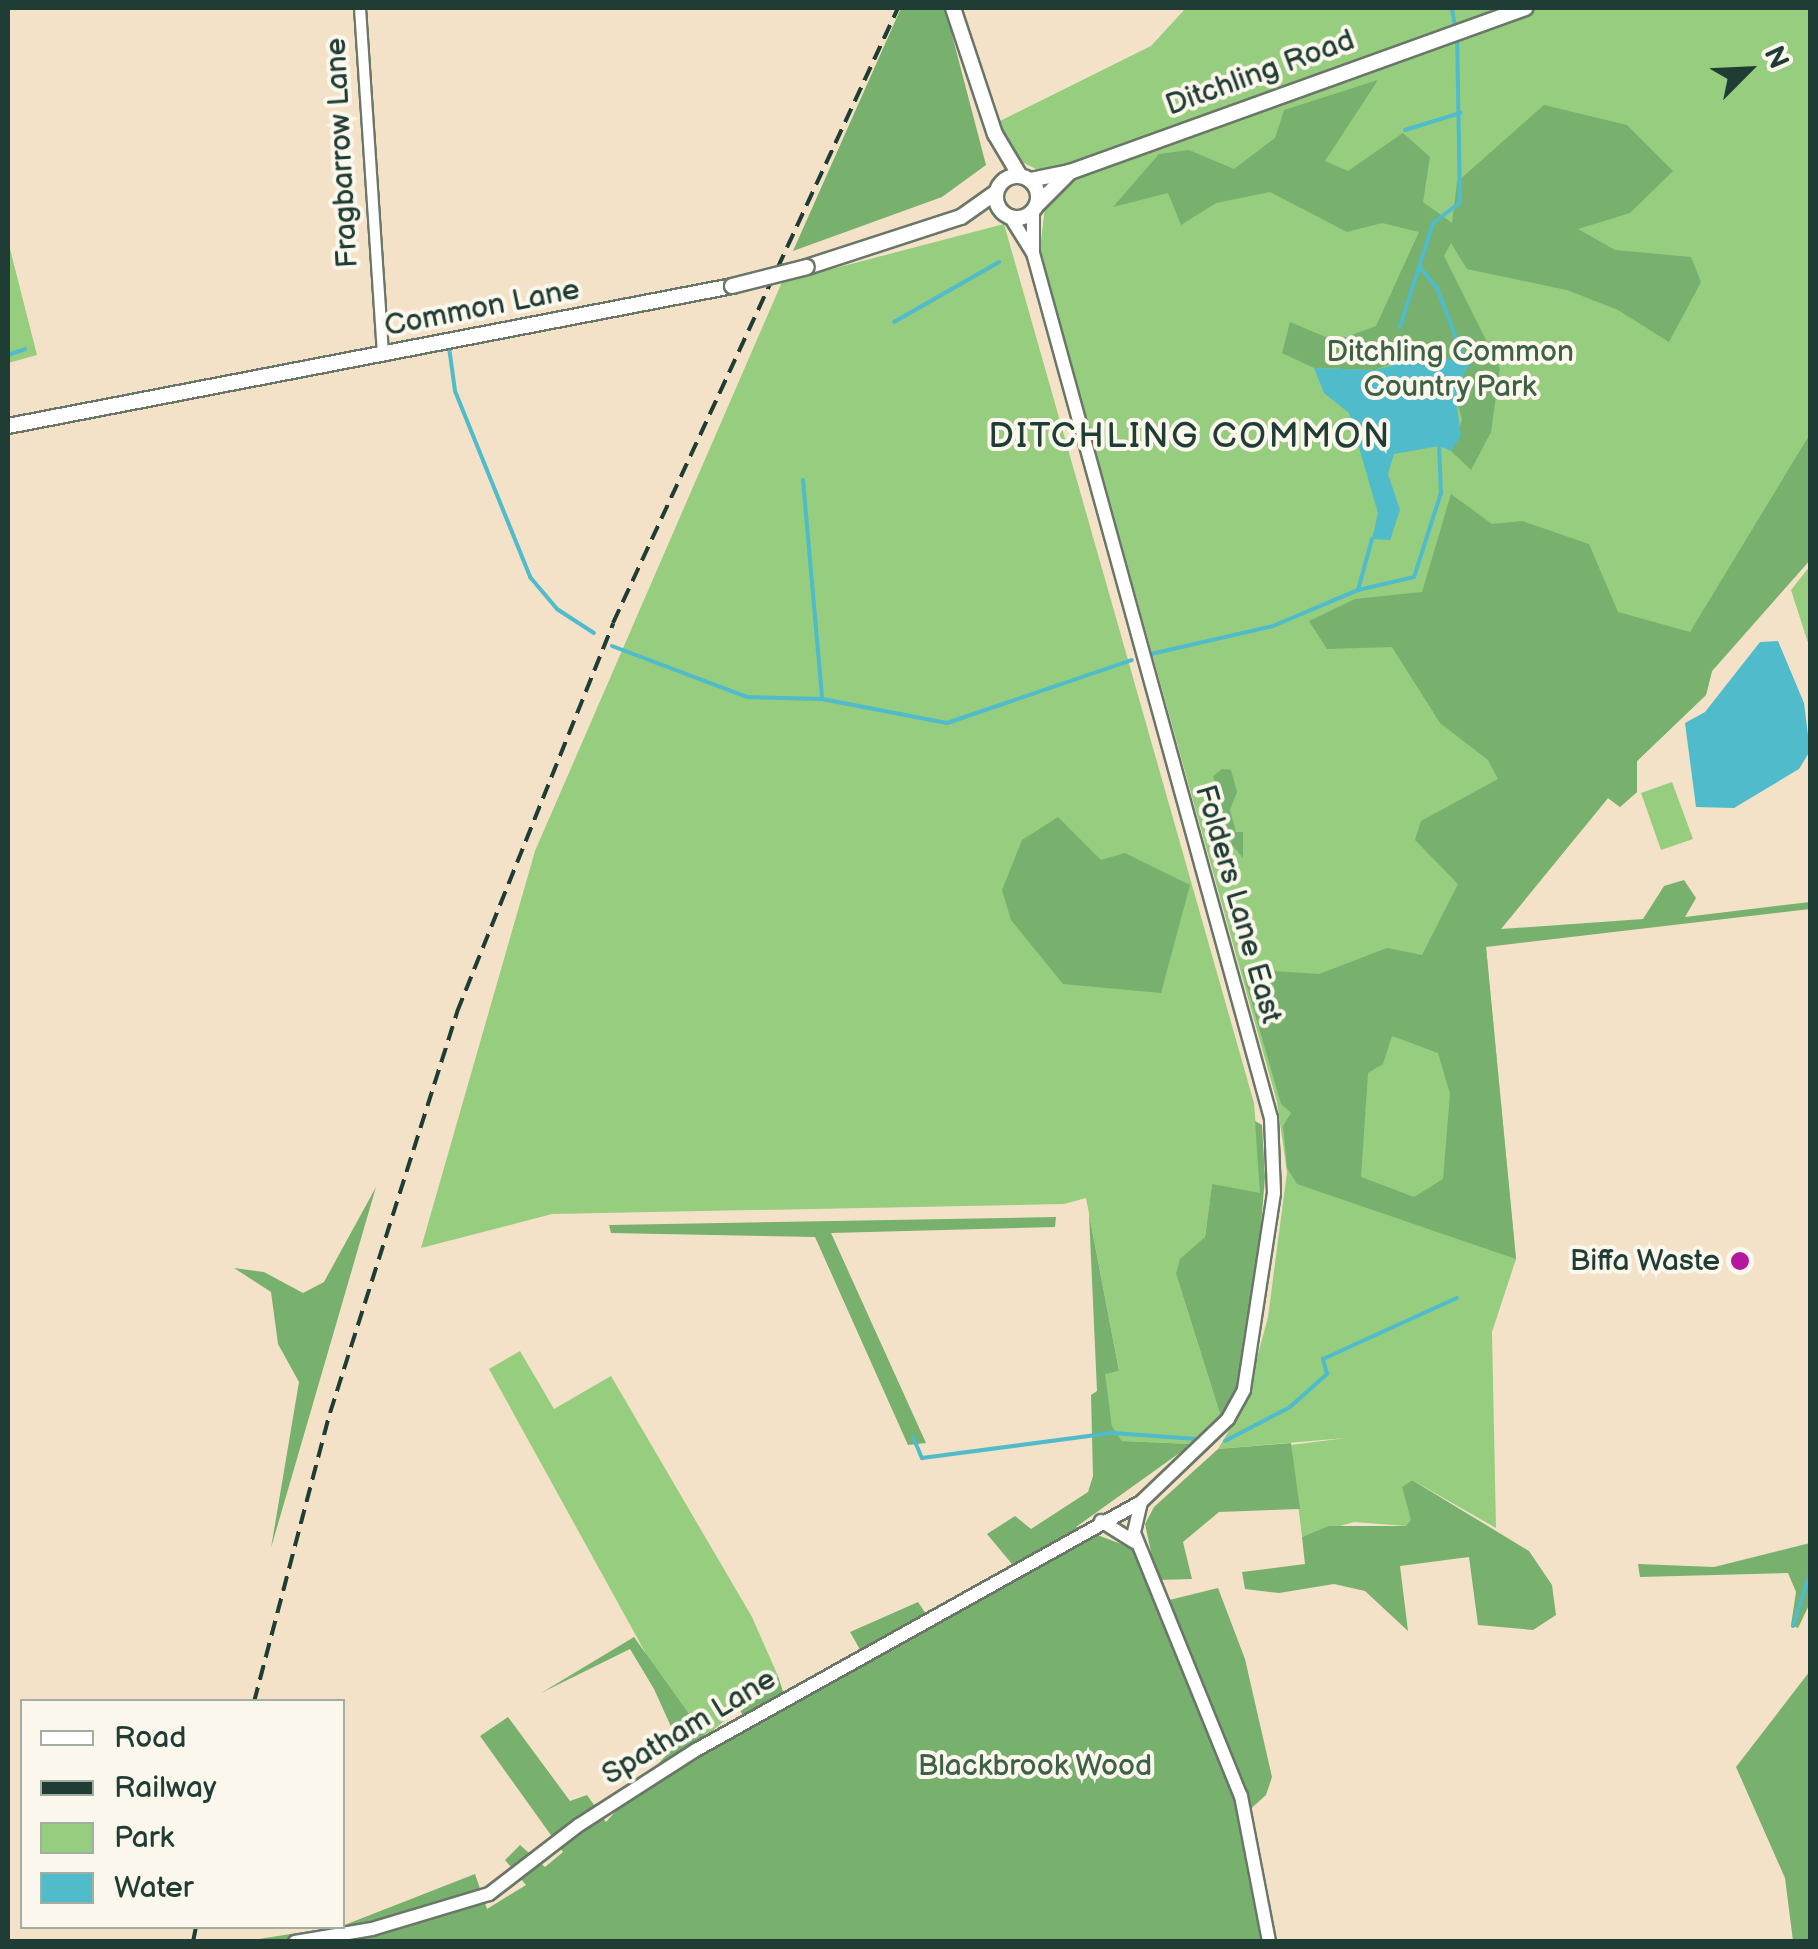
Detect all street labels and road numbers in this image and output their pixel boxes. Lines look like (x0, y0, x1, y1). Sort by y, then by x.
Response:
street label: Ditchling Road (1161, 22, 1359, 124)
street label: Fragbarrow Lane (318, 37, 366, 269)
street label: Common Lane (381, 271, 583, 345)
street label: Folders Lane East (1187, 781, 1289, 1027)
street label: Spatham Lane (596, 1661, 782, 1793)

